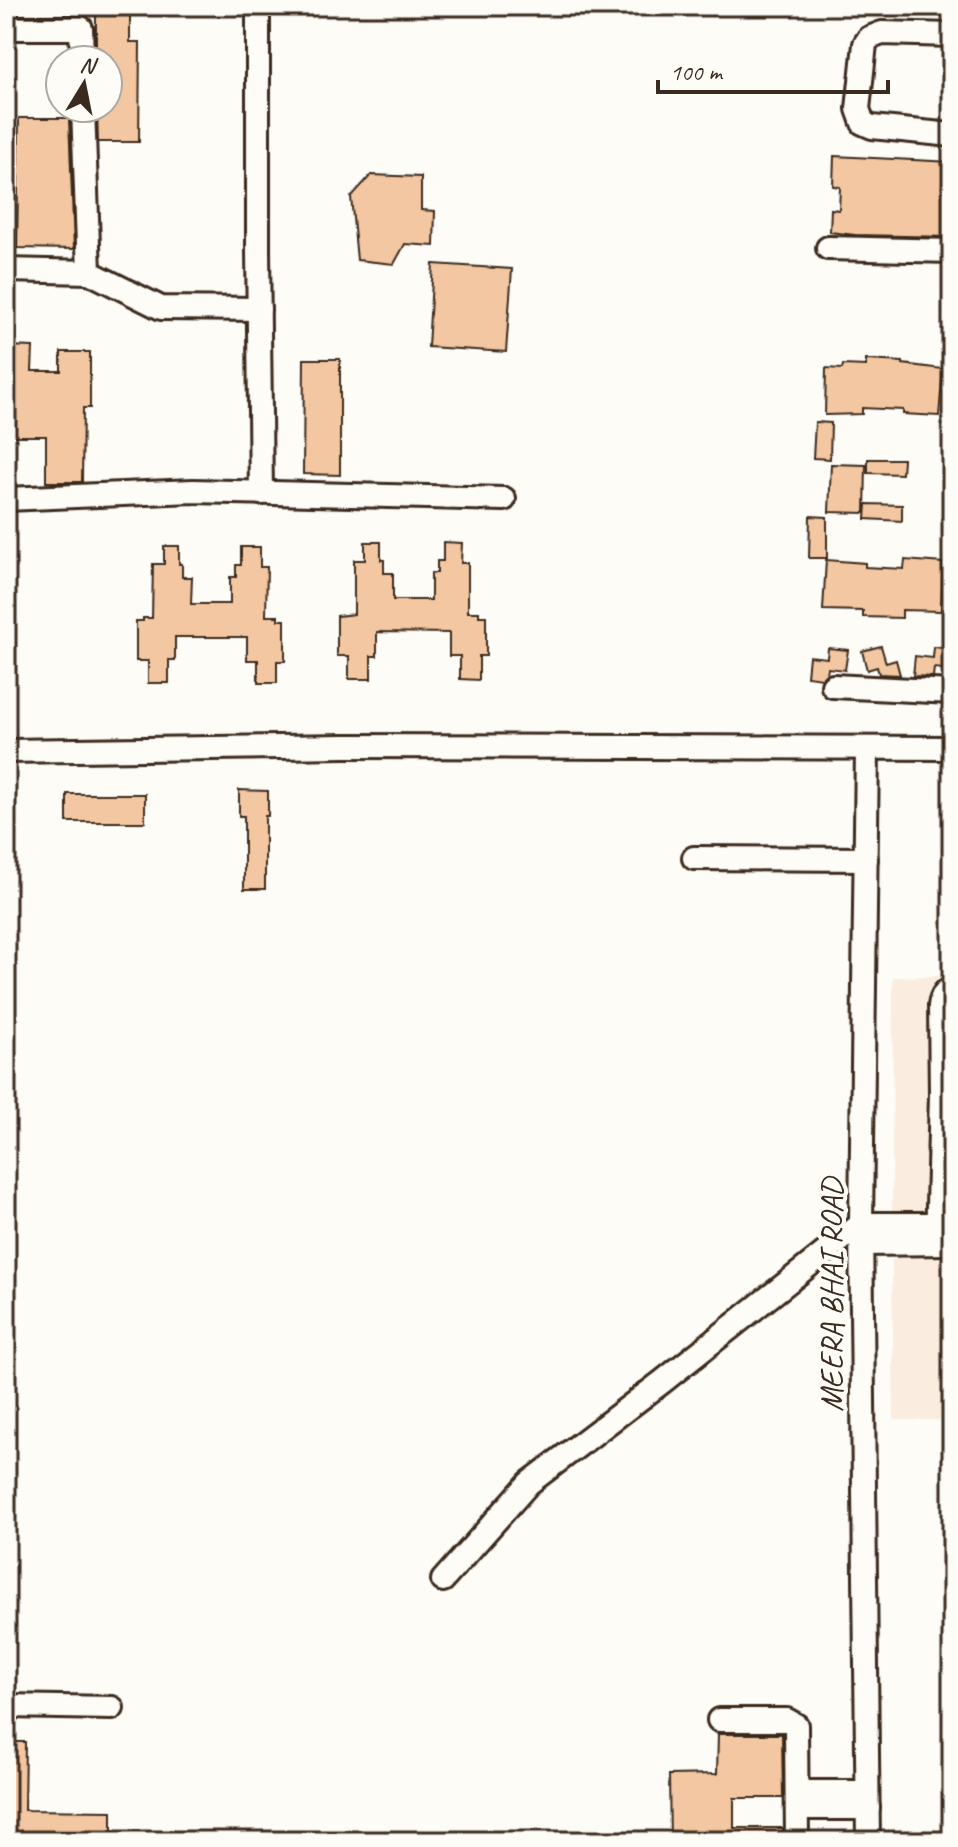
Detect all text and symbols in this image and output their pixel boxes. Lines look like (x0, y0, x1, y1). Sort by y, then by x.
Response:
north arrow (44, 44, 124, 124)
scale bar (658, 44, 888, 94)
text: N (78, 50, 100, 81)
text: 100 m (670, 57, 724, 87)
street label: MEERA BHAI ROAD (811, 1176, 852, 1412)

